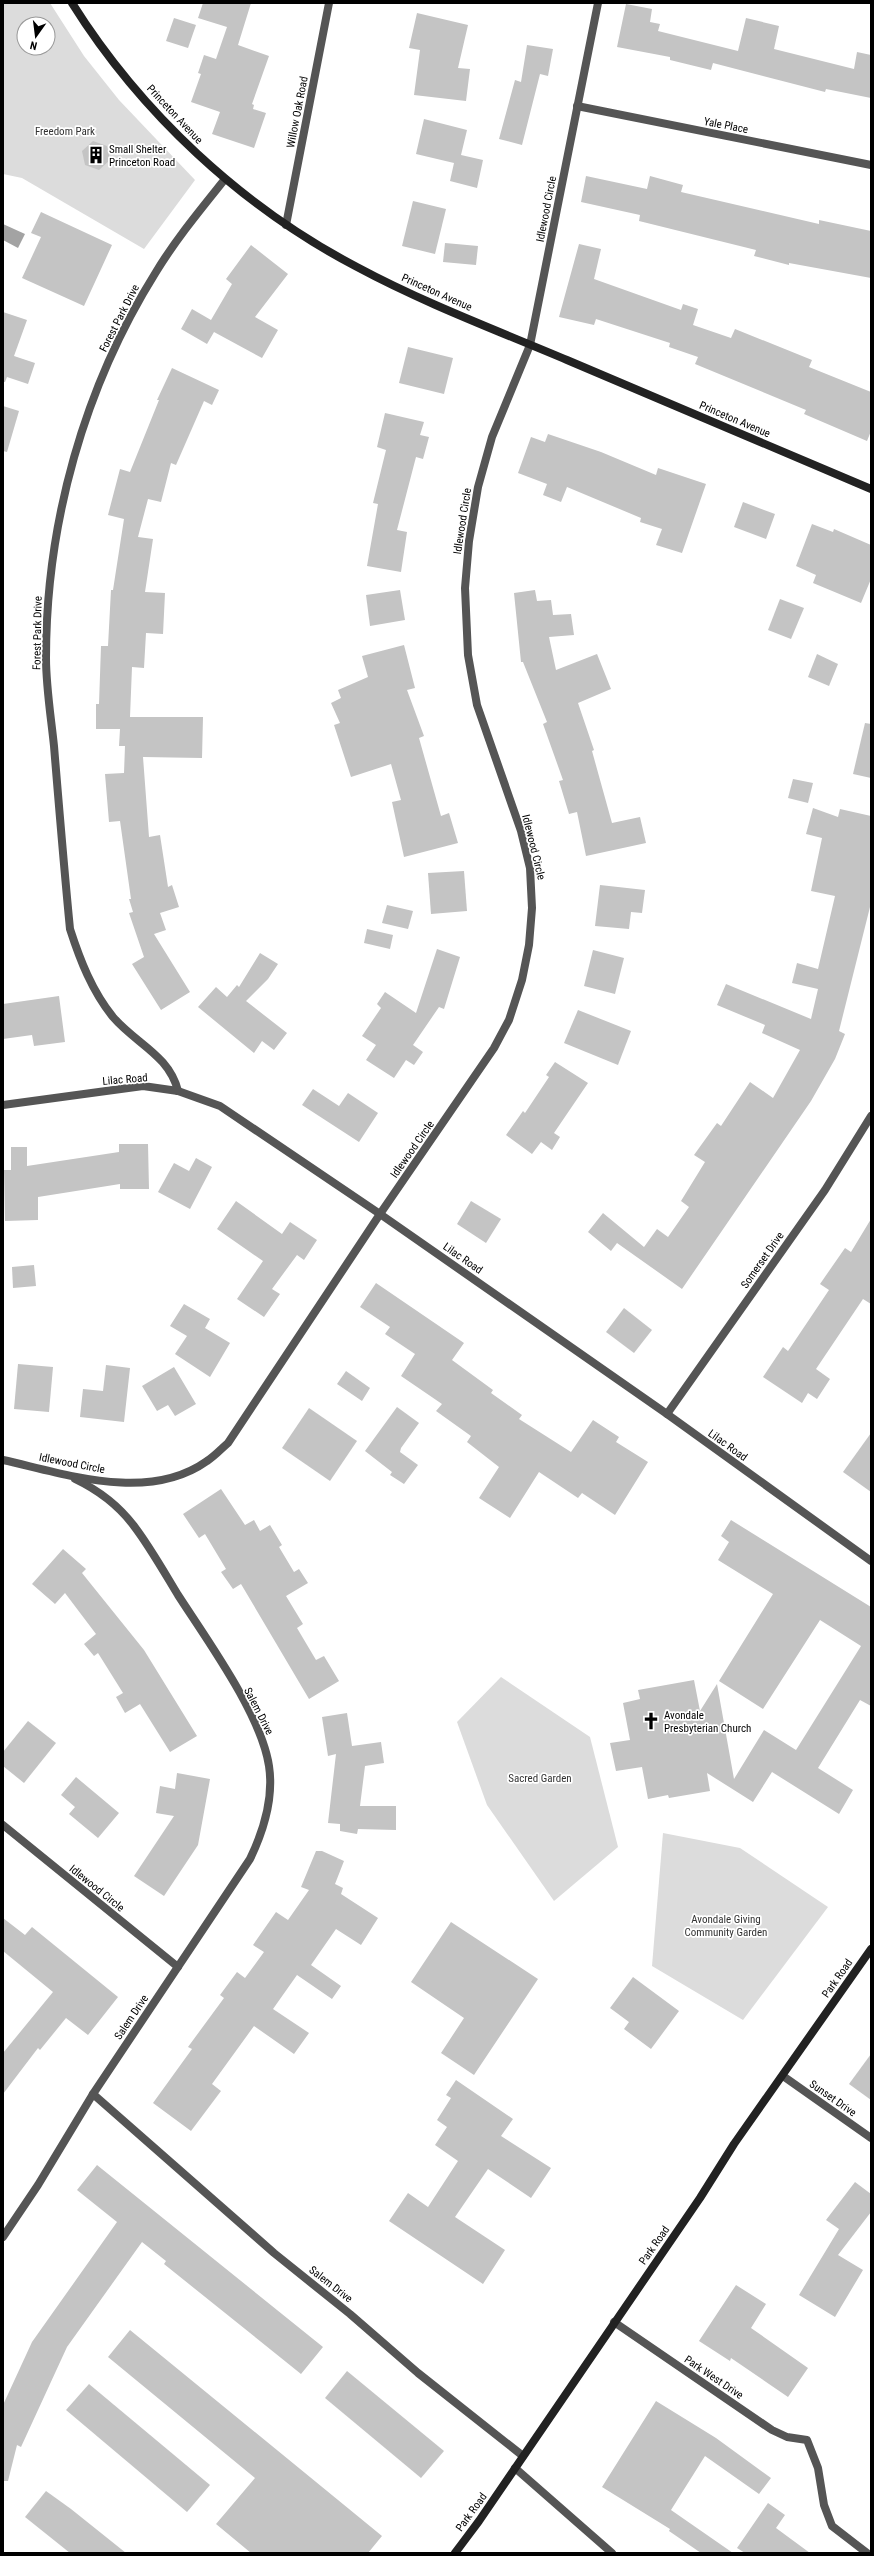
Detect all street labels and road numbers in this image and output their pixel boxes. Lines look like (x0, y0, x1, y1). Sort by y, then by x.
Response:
street label: Willow Oak Road (284, 75, 311, 149)
street label: Princeton Avenue (144, 82, 205, 146)
street label: Yale Place (703, 115, 749, 136)
street label: Idlewood Circle (534, 175, 559, 243)
street label: Princeton Avenue (400, 271, 474, 314)
street label: Forest Park Drive (97, 282, 142, 354)
street label: Princeton Avenue (697, 399, 772, 440)
street label: Idlewood Circle (451, 487, 474, 555)
street label: Forest Park Drive (30, 596, 45, 670)
street label: Idlewood Circle (519, 813, 548, 881)
street label: Lilac Road (102, 1071, 148, 1088)
street label: Idlewood Circle (388, 1118, 437, 1180)
street label: Somerset Drive (738, 1230, 787, 1291)
street label: Lilac Road (440, 1240, 485, 1277)
street label: Lilac Road (706, 1427, 750, 1464)
street label: Idlewood Circle (38, 1451, 106, 1476)
street label: Salem Drive (241, 1685, 276, 1737)
street label: Idlewood Circle (67, 1862, 127, 1914)
street label: Park Road (819, 1956, 855, 2000)
street label: Salem Drive (112, 1992, 151, 2042)
street label: Sunset Drive (807, 2078, 859, 2119)
street label: Park Road (636, 2223, 672, 2267)
street label: Salem Drive (306, 2263, 355, 2305)
street label: Park West Drive (682, 2353, 746, 2402)
street label: Park Road (453, 2491, 490, 2534)

